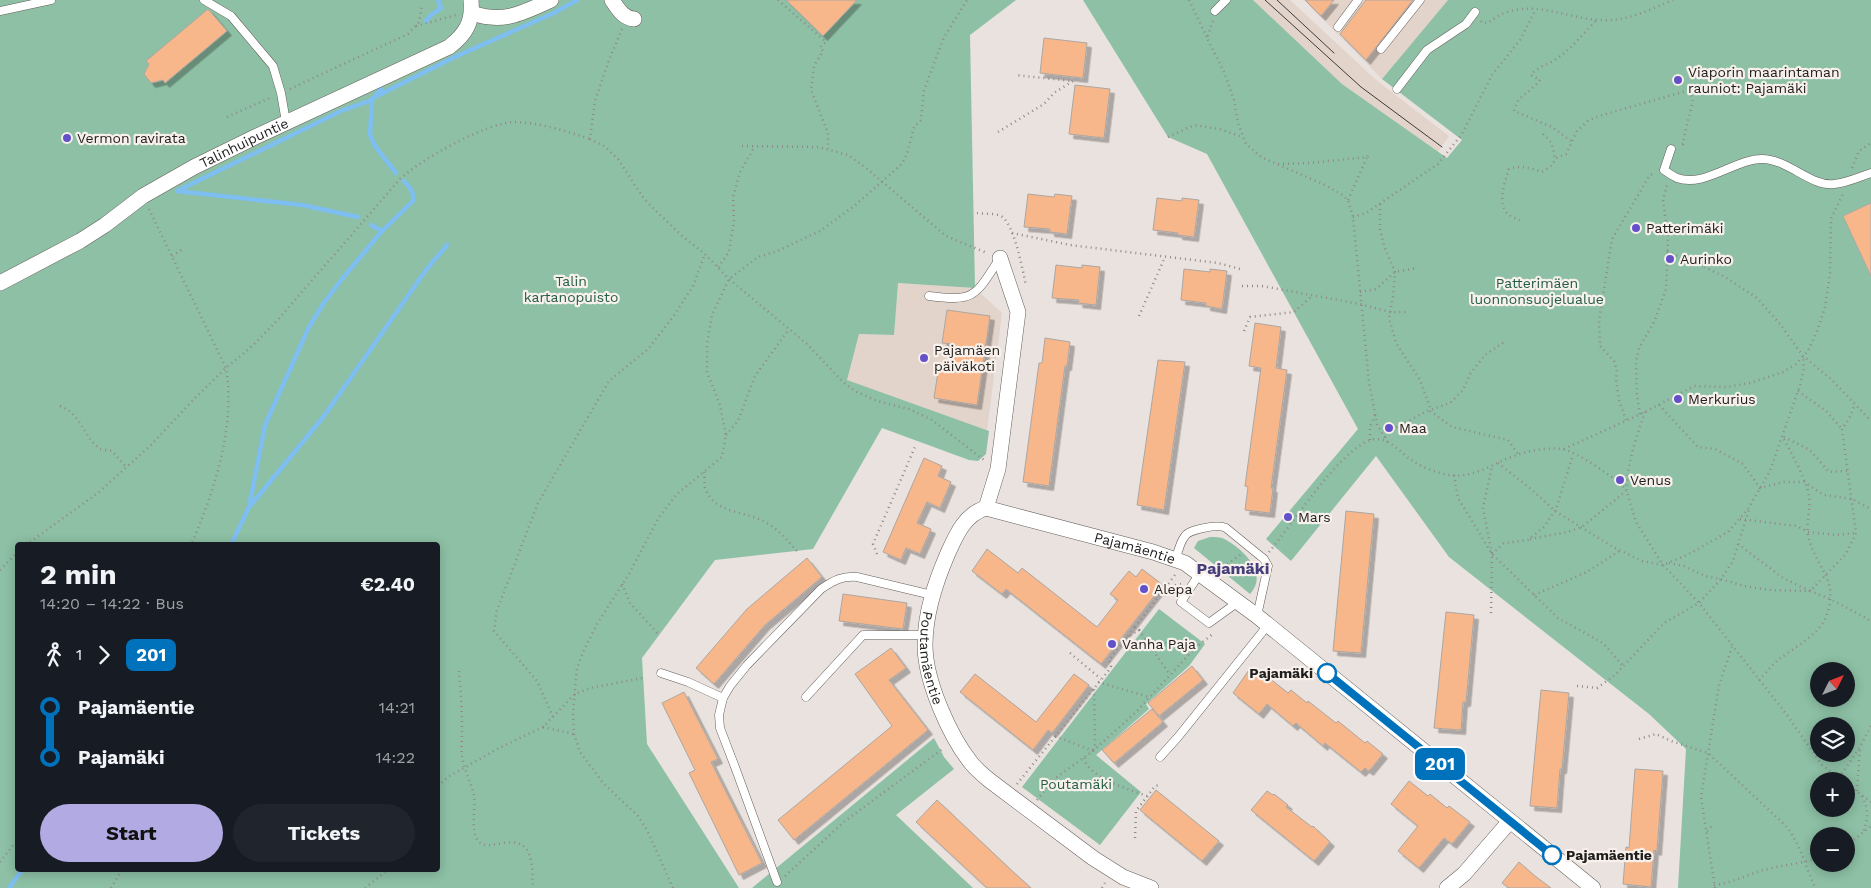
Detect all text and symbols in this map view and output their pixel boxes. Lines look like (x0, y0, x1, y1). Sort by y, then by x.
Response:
place label: Viaporin maarintaman rauniot: Pajamäki (1688, 64, 1840, 96)
marker: Viaporin maarintaman rauniot: Pajamäki (1672, 74, 1684, 86)
street label: Talinhuipuntie (197, 115, 291, 171)
place label: Vermon ravirata (77, 130, 186, 146)
marker: Vermon ravirata (61, 132, 73, 144)
place label: Patterimäki (1646, 220, 1723, 236)
marker: Patterimäki (1630, 222, 1642, 234)
place label: Aurinko (1680, 251, 1732, 267)
marker: Aurinko (1664, 253, 1676, 265)
park label: Talin kartanopuisto (524, 273, 618, 305)
park label: Patterimäen luonnonsuojelualue (1470, 275, 1604, 307)
place label: Pajamäen päiväkoti (934, 342, 1000, 374)
marker: Pajamäen päiväkoti (918, 352, 930, 364)
place label: Merkurius (1688, 391, 1756, 407)
marker: Merkurius (1672, 393, 1684, 405)
place label: Maa (1399, 420, 1427, 436)
marker: Maa (1383, 422, 1395, 434)
place label: Venus (1630, 472, 1671, 488)
marker: Venus (1614, 474, 1626, 486)
place label: Mars (1298, 509, 1331, 525)
marker: Mars (1282, 511, 1294, 523)
street label: Pajamäentie (1092, 529, 1178, 567)
text: 2 min (40, 558, 117, 591)
district label: Pajamäki (1197, 559, 1269, 578)
text: €2.40 (360, 573, 415, 596)
place label: Alepa (1154, 581, 1192, 597)
marker: Alepa (1138, 583, 1150, 595)
text: 14:20 – 14:22 · Bus (40, 594, 184, 613)
street label: Poutamäentie (917, 610, 946, 707)
place label: Vanha Paja (1122, 636, 1196, 652)
marker: Vanha Paja (1106, 638, 1118, 650)
icon: walk (40, 641, 68, 669)
icon: forward (90, 641, 118, 669)
text: 201 (136, 644, 166, 665)
text: 1 (76, 645, 82, 664)
north arrow (1810, 662, 1855, 708)
map controls (1810, 662, 1855, 872)
marker: Pajamäki (1317, 663, 1337, 683)
place label: Pajamäki (1249, 665, 1313, 681)
text: Pajamäentie (78, 696, 195, 719)
text: 14:21 (379, 698, 415, 717)
button: layers (1810, 717, 1855, 762)
text: Pajamäki (78, 746, 164, 769)
text: 14:22 (376, 748, 415, 767)
line badge: 201 (1411, 748, 1469, 780)
text: 201 (1425, 753, 1455, 774)
button: + (1810, 772, 1855, 817)
park label: Poutamäki (1040, 776, 1112, 792)
button: Start (40, 804, 223, 862)
button: Tickets (233, 804, 415, 862)
button: − (1810, 827, 1855, 872)
marker: Pajamäentie (1542, 845, 1562, 865)
place label: Pajamäentie (1566, 847, 1652, 863)

